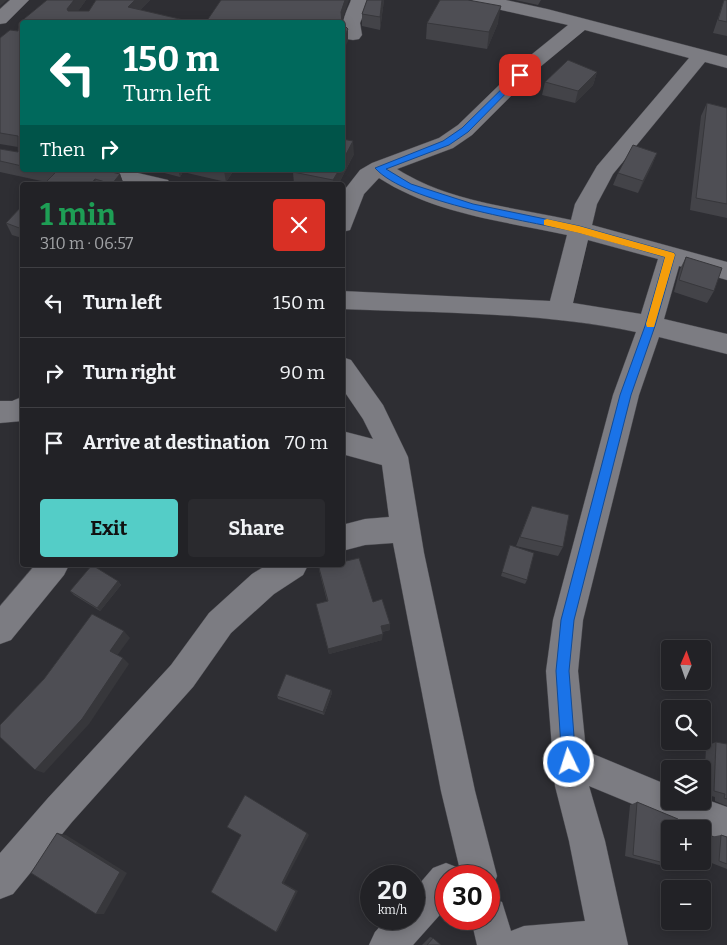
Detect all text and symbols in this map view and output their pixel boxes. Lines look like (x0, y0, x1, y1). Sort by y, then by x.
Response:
text: 150 m (123, 38, 219, 80)
icon: left (40, 40, 105, 105)
pin (499, 54, 541, 96)
icon: arrive (506, 61, 534, 89)
text: Turn left (123, 80, 211, 107)
icon: right (95, 135, 123, 163)
text: Then (40, 138, 85, 161)
text: 1 min (40, 197, 116, 233)
button: close (273, 199, 325, 251)
text: 310 m · 06:57 (40, 234, 133, 253)
icon: left (40, 289, 68, 317)
text: Turn left (83, 291, 162, 314)
text: 150 m (273, 291, 325, 314)
icon: right (40, 359, 68, 387)
text: Turn right (83, 361, 176, 384)
text: 90 m (280, 361, 325, 384)
icon: arrive (40, 429, 68, 457)
text: Arrive at destination (83, 431, 270, 454)
text: 70 m (285, 431, 328, 454)
button: Exit (40, 499, 178, 557)
button: Share (188, 499, 325, 557)
north arrow (661, 640, 711, 690)
map controls (661, 640, 711, 930)
button: search (661, 700, 711, 750)
position arrow (542, 735, 594, 787)
button: layers (661, 760, 711, 810)
button: + (661, 820, 711, 870)
speed limit sign: 30 (435, 865, 500, 930)
text: 20 (378, 876, 407, 906)
button: − (661, 880, 711, 930)
text: km/h (378, 903, 407, 917)

